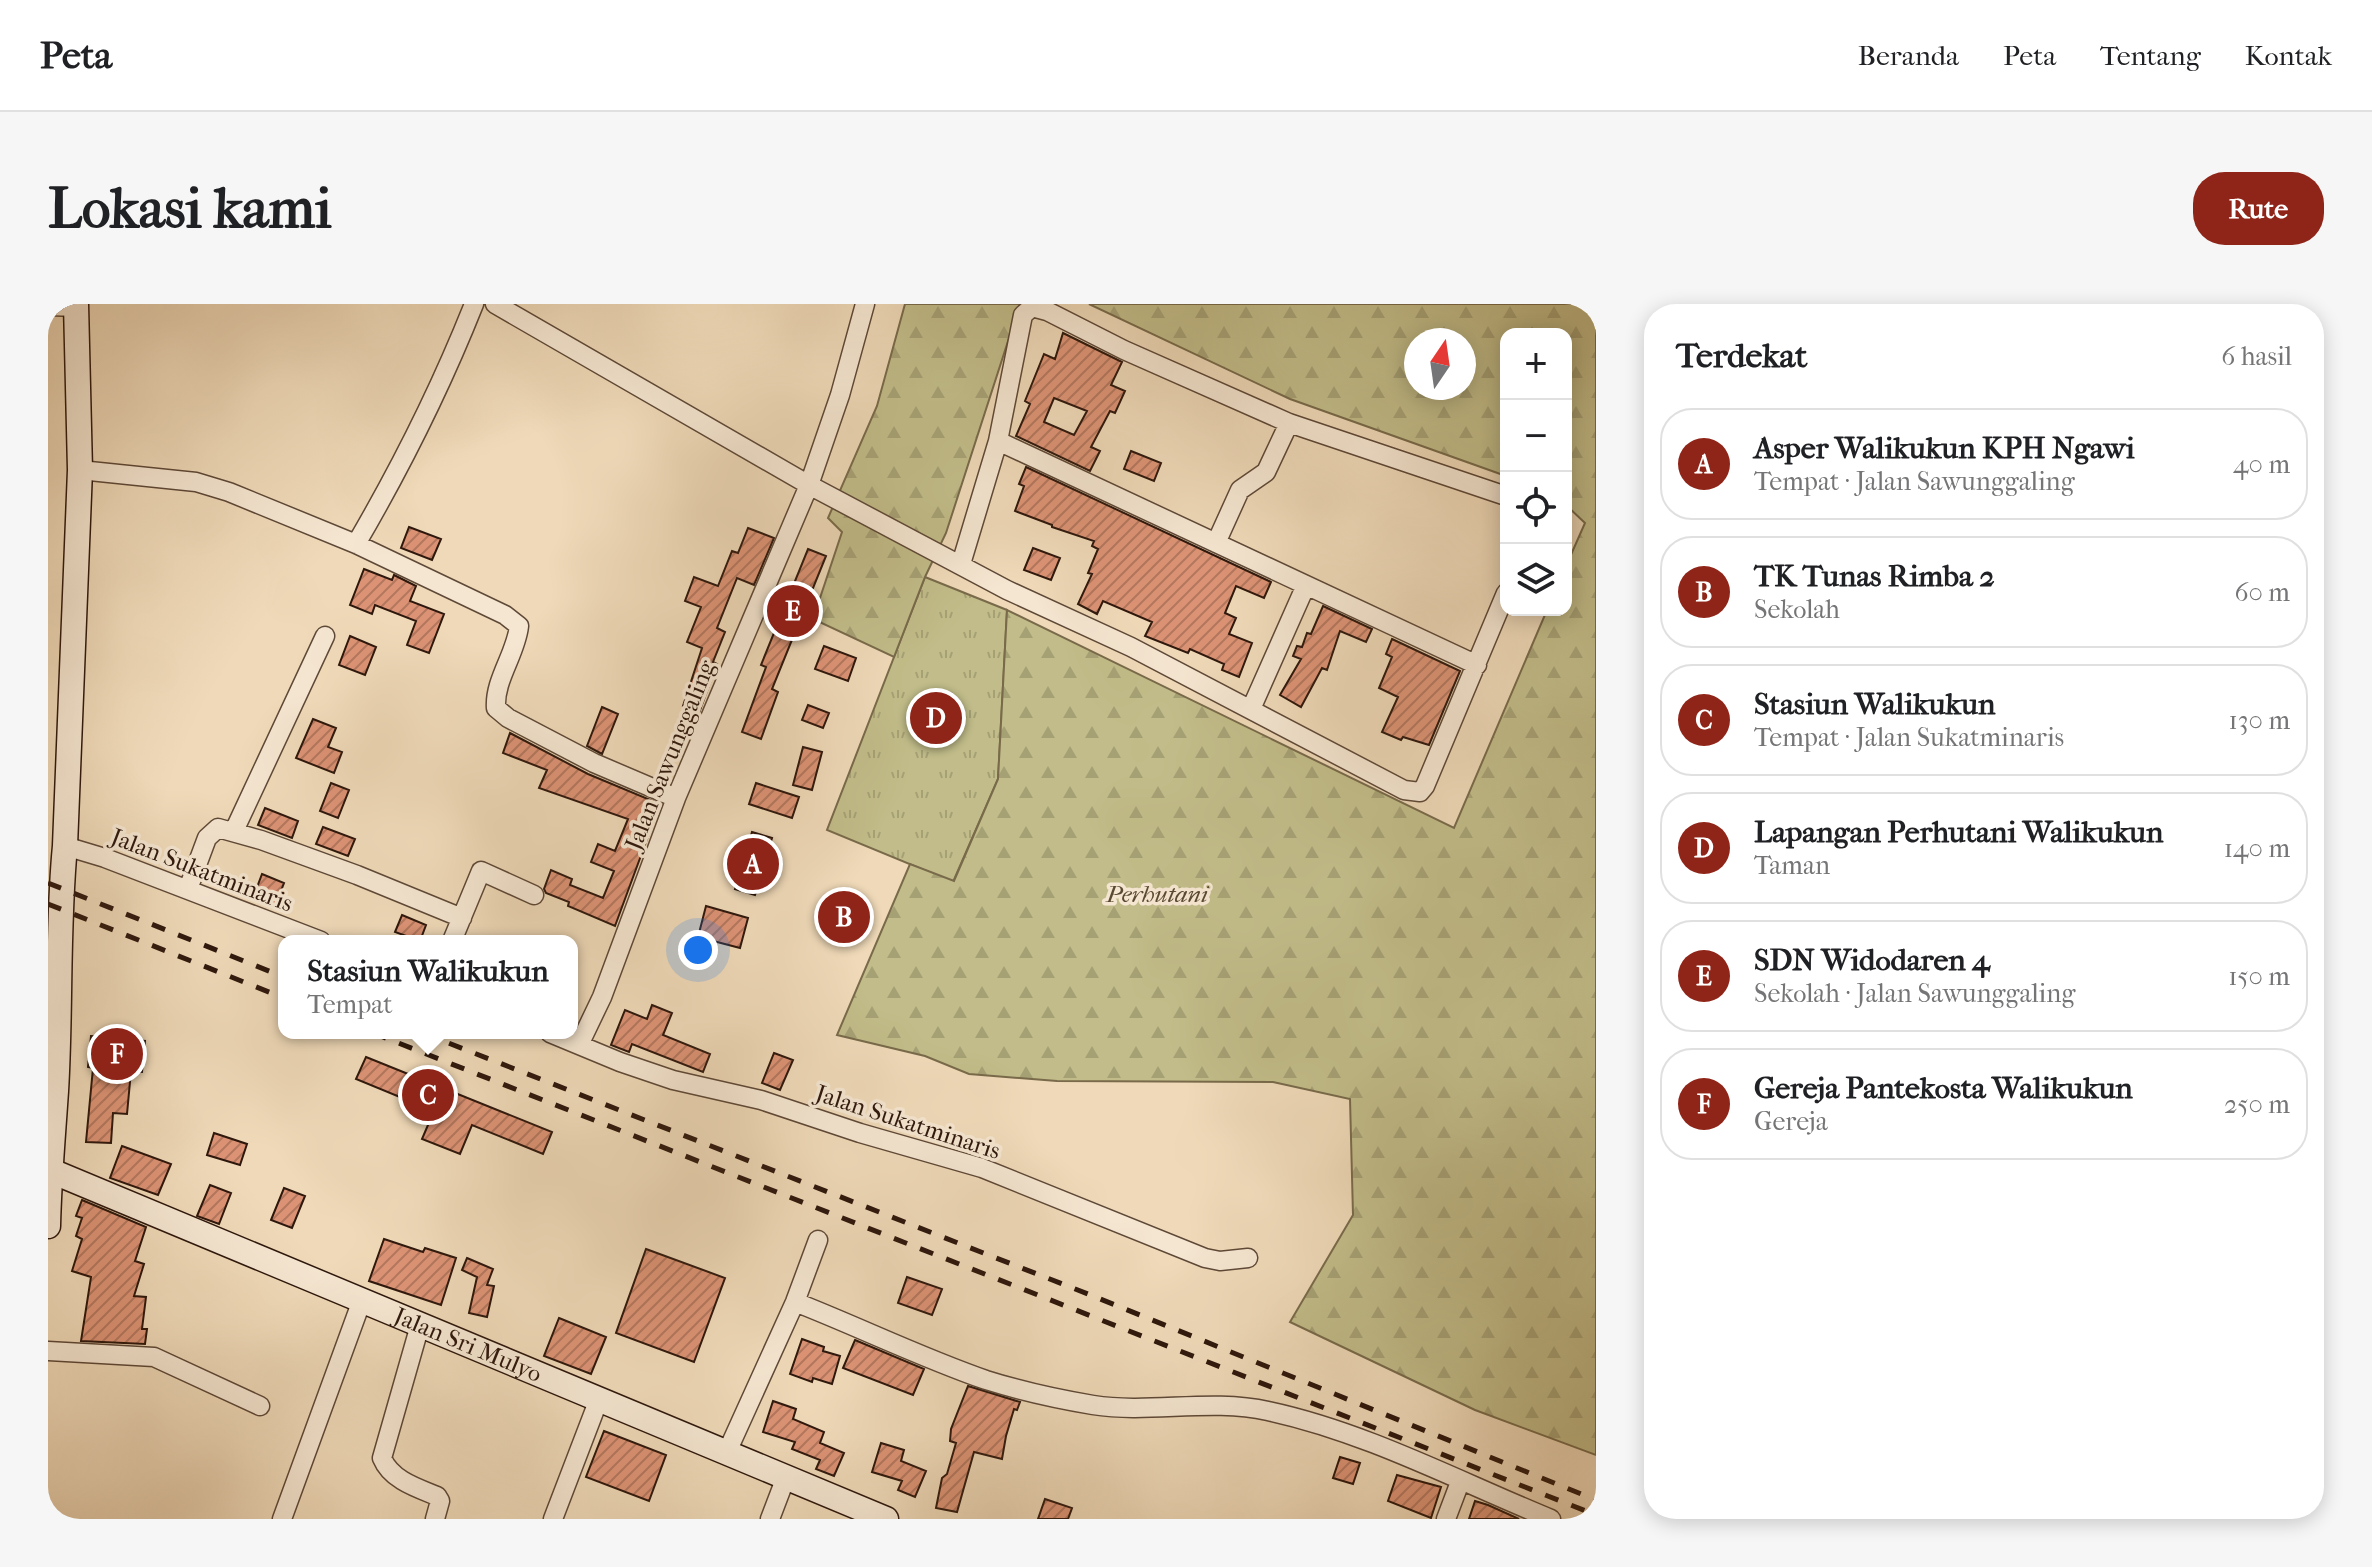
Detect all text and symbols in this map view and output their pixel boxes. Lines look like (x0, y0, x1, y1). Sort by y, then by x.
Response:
text: Peta (40, 33, 112, 78)
text: Beranda (1858, 39, 1959, 72)
text: Peta (2003, 39, 2056, 72)
text: Tentang (2100, 39, 2201, 72)
text: Kontak (2245, 39, 2332, 72)
button: Rute (2193, 172, 2324, 245)
text: Lokasi kami (48, 176, 332, 241)
north arrow (1404, 328, 1476, 400)
map controls (1500, 328, 1572, 616)
button: + (1500, 328, 1572, 400)
text: Terdekat (1676, 336, 1807, 376)
text: 6 hasil (2221, 341, 2292, 372)
button: − (1500, 400, 1572, 472)
text: Asper Walikukun KPH Ngawi (1754, 431, 2135, 466)
text: A (1696, 449, 1712, 480)
text: 40 m (2233, 449, 2290, 480)
text: Tempat · Jalan Sawunggaling (1754, 466, 2075, 497)
button: locate (1500, 472, 1572, 544)
button: layers (1500, 544, 1572, 616)
text: TK Tunas Rimba 2 (1754, 559, 1995, 594)
text: B (1696, 577, 1712, 608)
text: 60 m (2234, 577, 2290, 608)
pin: E (767, 581, 819, 641)
text: Sekolah (1754, 594, 1840, 625)
street label: Jalan Sawunggaling (618, 655, 721, 856)
text: Stasiun Walikukun (1754, 687, 1995, 722)
pin: D (910, 688, 962, 748)
text: C (1695, 705, 1713, 736)
text: 130 m (2229, 705, 2290, 736)
text: Tempat · Jalan Sukatminaris (1754, 722, 2064, 753)
text: Lapangan Perhutani Walikukun (1754, 815, 2164, 850)
street label: Jalan Sukatminaris (105, 822, 297, 918)
text: D (1694, 833, 1714, 864)
text: 140 m (2224, 833, 2290, 864)
pin: A (727, 834, 779, 894)
text: Taman (1754, 850, 1830, 881)
park label: Perhutani (1105, 880, 1210, 908)
pin: B (818, 887, 870, 947)
your location (678, 930, 718, 970)
popup (278, 935, 578, 1039)
text: SDN Widodaren 4 (1754, 943, 1990, 978)
text: Stasiun Walikukun (307, 954, 549, 989)
text: E (1696, 961, 1712, 992)
text: 150 m (2228, 961, 2290, 992)
text: Sekolah · Jalan Sawunggaling (1754, 978, 2075, 1009)
text: Tempat (307, 989, 393, 1020)
pin: F (91, 1024, 143, 1084)
pin: C (402, 1065, 454, 1125)
text: Gereja Pantekosta Walikukun (1754, 1071, 2133, 1106)
street label: Jalan Sukatminaris (810, 1078, 1004, 1165)
text: F (1697, 1089, 1711, 1120)
text: 250 m (2224, 1089, 2290, 1120)
text: Gereja (1754, 1106, 1828, 1137)
street label: Jalan Sri Mulyo (388, 1301, 546, 1388)

